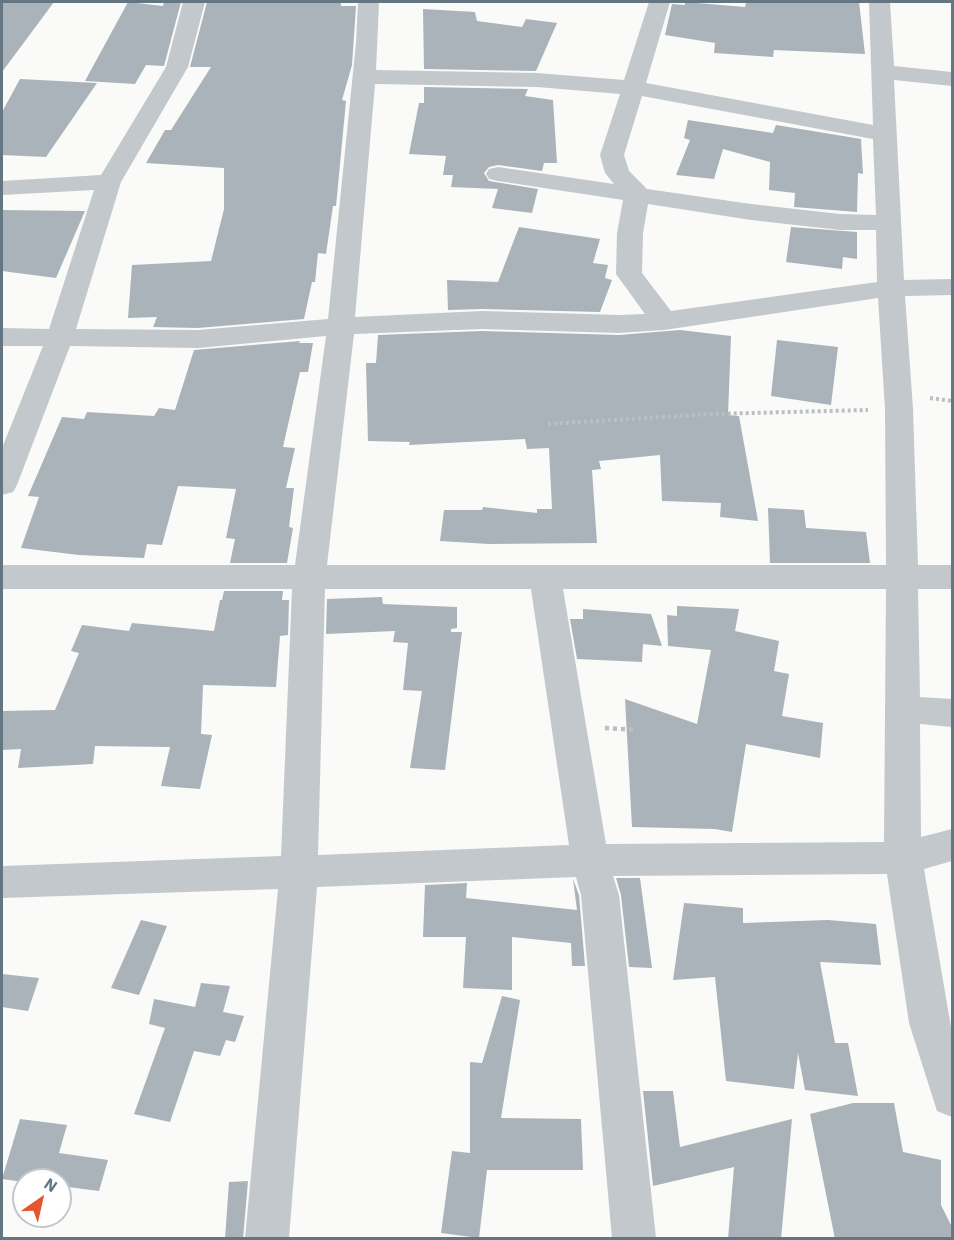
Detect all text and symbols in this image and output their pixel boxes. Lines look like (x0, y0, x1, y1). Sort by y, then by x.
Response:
north arrow (12, 1168, 72, 1228)
text: N (41, 1173, 61, 1196)

